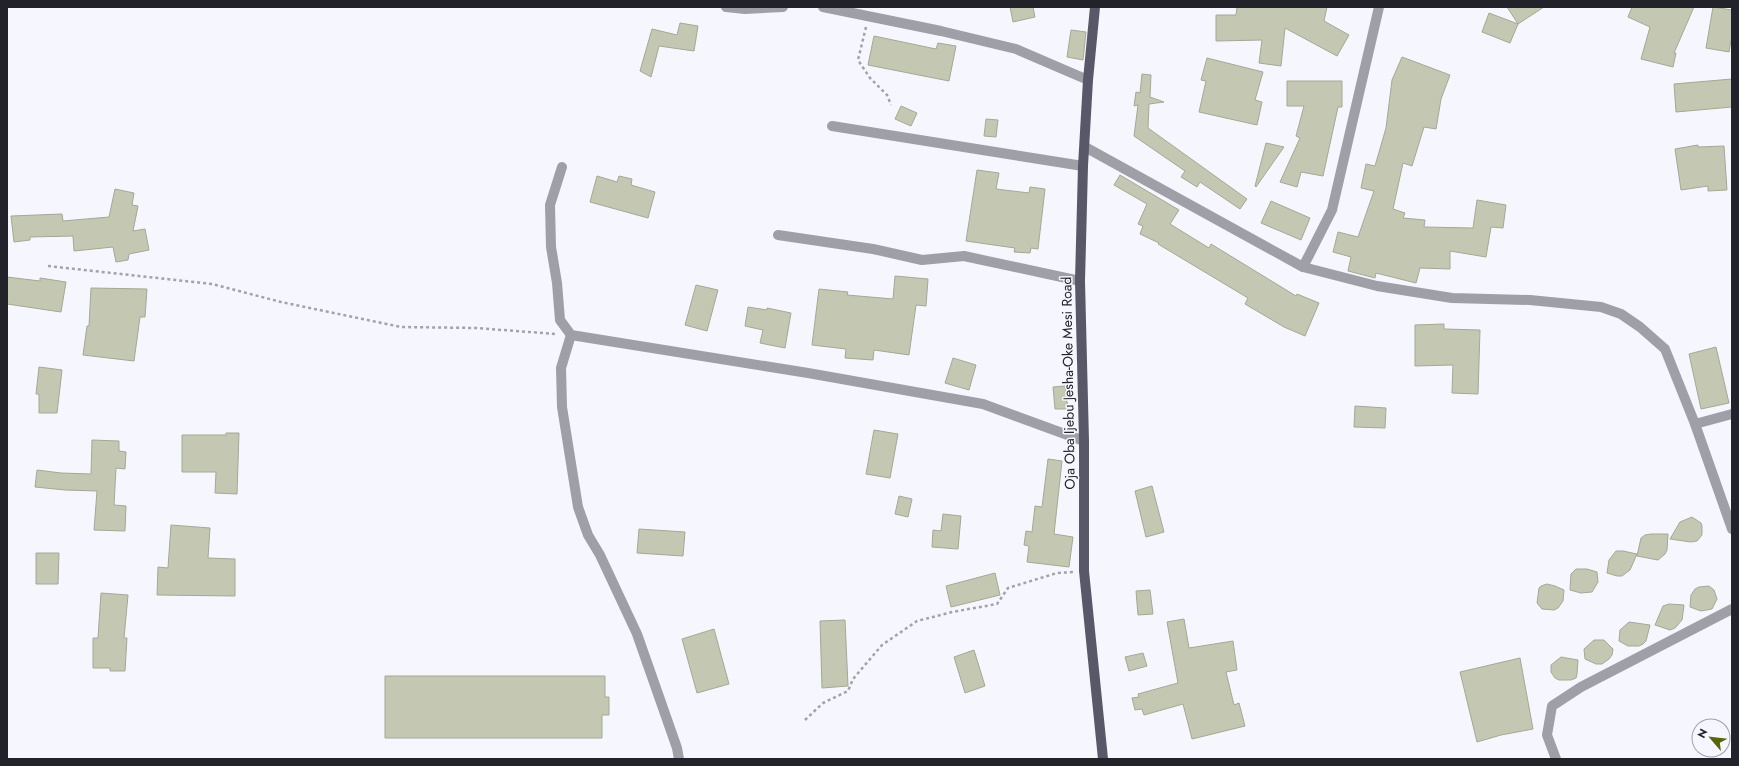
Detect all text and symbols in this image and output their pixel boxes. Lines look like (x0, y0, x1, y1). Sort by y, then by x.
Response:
street label: Oja Oba Ijebu Jesha-Oke Mesi Road (1056, 276, 1080, 490)
north arrow (1691, 718, 1731, 758)
text: N (1693, 726, 1711, 741)

